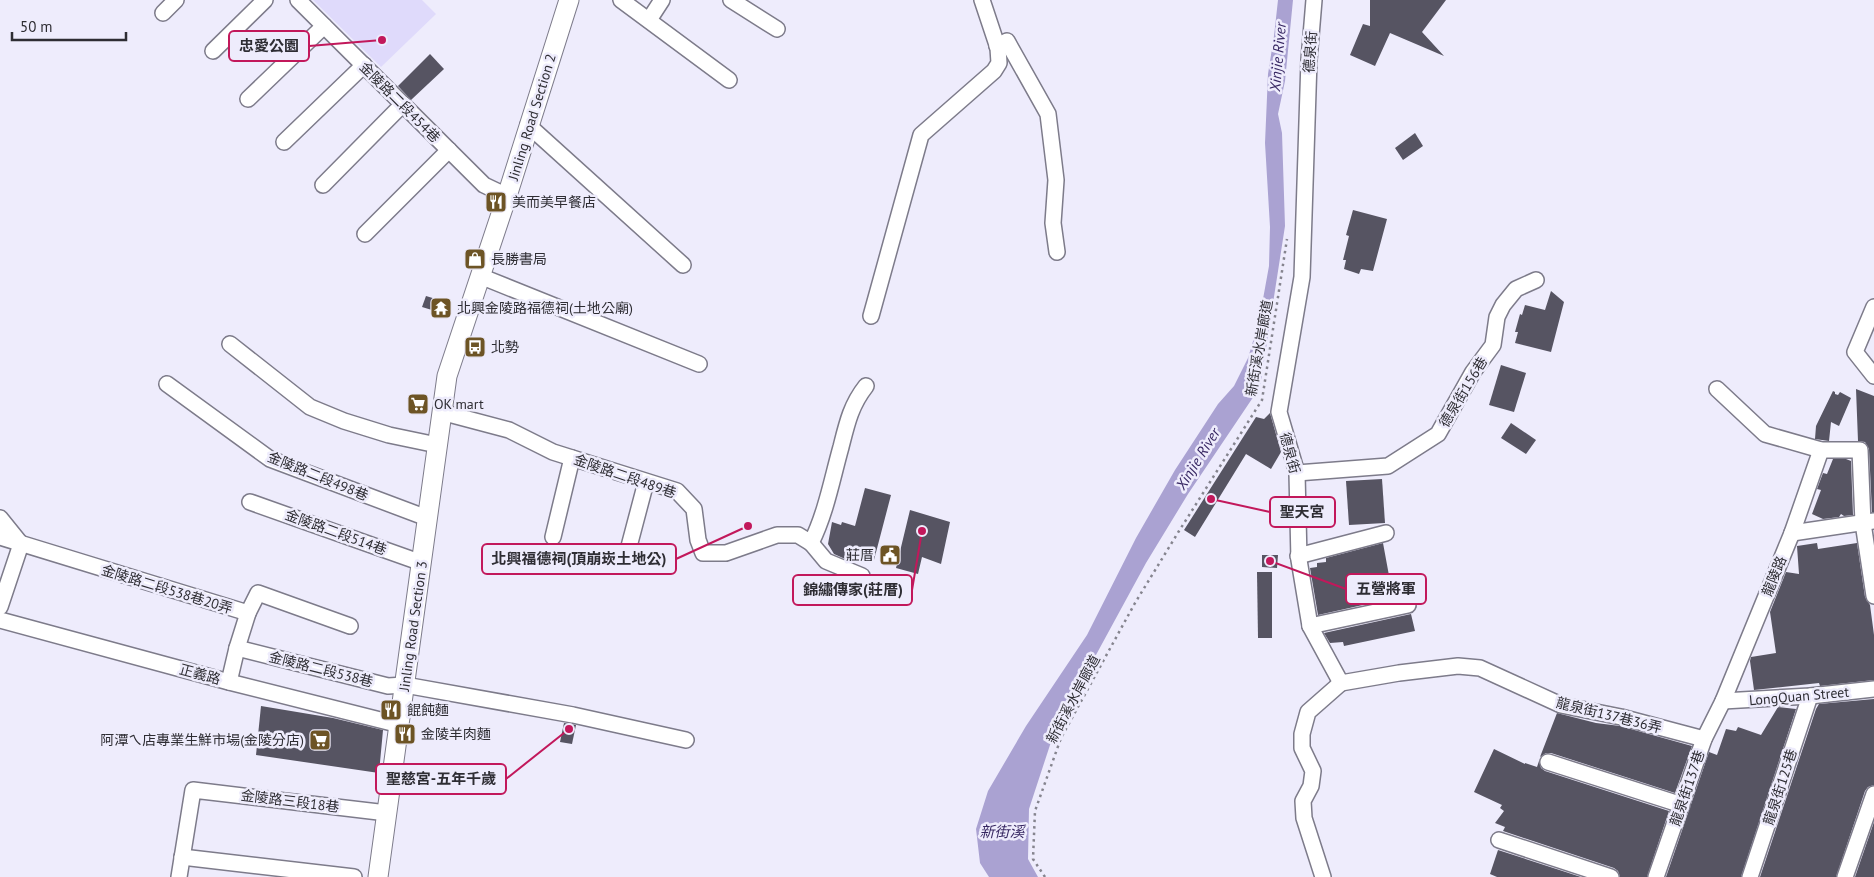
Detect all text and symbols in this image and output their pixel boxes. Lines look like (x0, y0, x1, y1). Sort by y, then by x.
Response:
scale bar (12, 10, 126, 42)
text: 50 m (20, 17, 53, 36)
water label: Xinjie River (1265, 21, 1290, 93)
street label: 德泉街 (1300, 30, 1320, 74)
callout: 忠愛公園 (229, 31, 309, 61)
text: 忠愛公園 (239, 36, 299, 55)
street label: Jinling Road Section 2 (504, 52, 560, 183)
street label: 金陵路二段454巷 (356, 58, 444, 146)
restaurant icon: 美而美早餐店 (484, 190, 508, 214)
place label: 美而美早餐店 (512, 193, 596, 211)
shop icon: 長勝書局 (463, 247, 487, 271)
place label: 長勝書局 (491, 250, 547, 268)
temple icon: 北興金陵路福德祠(土地公廟) (429, 296, 453, 320)
street label: 新街溪水岸廊道 (1242, 298, 1276, 398)
place label: 北興金陵路福德祠(土地公廟) (457, 299, 633, 317)
bus stop icon: 北勢 (463, 335, 487, 359)
place label: 北勢 (491, 338, 519, 356)
street label: 德泉街156巷 (1435, 354, 1491, 430)
supermarket icon: OK mart (406, 392, 430, 416)
place label: OK mart (434, 395, 484, 413)
water label: Xinjie River (1171, 423, 1225, 494)
street label: 德泉街 (1276, 430, 1304, 476)
street label: 金陵路二段498巷 (265, 448, 371, 504)
street label: 金陵路二段489巷 (572, 450, 678, 502)
callout: 聖天宮 (1270, 497, 1335, 527)
text: 聖天宮 (1279, 502, 1325, 521)
street label: 金陵路二段514巷 (283, 505, 389, 559)
public building icon: 莊厝 (878, 543, 902, 567)
callout: 北興福德祠(頂崩崁土地公) (482, 544, 676, 574)
place label: 莊厝 (846, 546, 874, 564)
text: 北興福德祠(頂崩崁土地公) (492, 549, 666, 568)
street label: 龍陵路 (1758, 553, 1790, 599)
street label: 金陵路二段538巷20弄 (99, 560, 235, 618)
street label: Jinling Road Section 3 (395, 560, 431, 693)
callout: 五營將軍 (1346, 574, 1426, 604)
callout: 錦繡傳家(莊厝) (793, 575, 912, 605)
text: 五營將軍 (1356, 579, 1416, 598)
text: 錦繡傳家(莊厝) (803, 580, 903, 599)
street label: 金陵路二段538巷 (267, 647, 375, 691)
street label: 新街溪水岸廊道 (1042, 652, 1104, 746)
street label: 正義路 (177, 660, 223, 688)
street label: LongQuan Street (1748, 683, 1850, 709)
street label: 龍泉街137巷36弄 (1554, 693, 1664, 737)
restaurant icon: 餛飩麵 (379, 698, 403, 722)
place label: 餛飩麵 (407, 701, 449, 719)
restaurant icon: 金陵羊肉麵 (393, 722, 417, 746)
place label: 金陵羊肉麵 (421, 725, 491, 743)
supermarket icon: 阿潭ㄟ店專業生鮮市場(金陵分店) (308, 728, 332, 752)
place label: 阿潭ㄟ店專業生鮮市場(金陵分店) (100, 731, 304, 749)
street label: 龍泉街125巷 (1759, 747, 1801, 827)
street label: 龍泉街137巷 (1666, 748, 1708, 828)
callout: 聖慈宮-五年千歲 (376, 764, 506, 794)
text: 聖慈宮-五年千歲 (386, 769, 496, 788)
street label: 金陵路三段18巷 (240, 786, 340, 816)
water label: 新街溪 (979, 822, 1026, 841)

